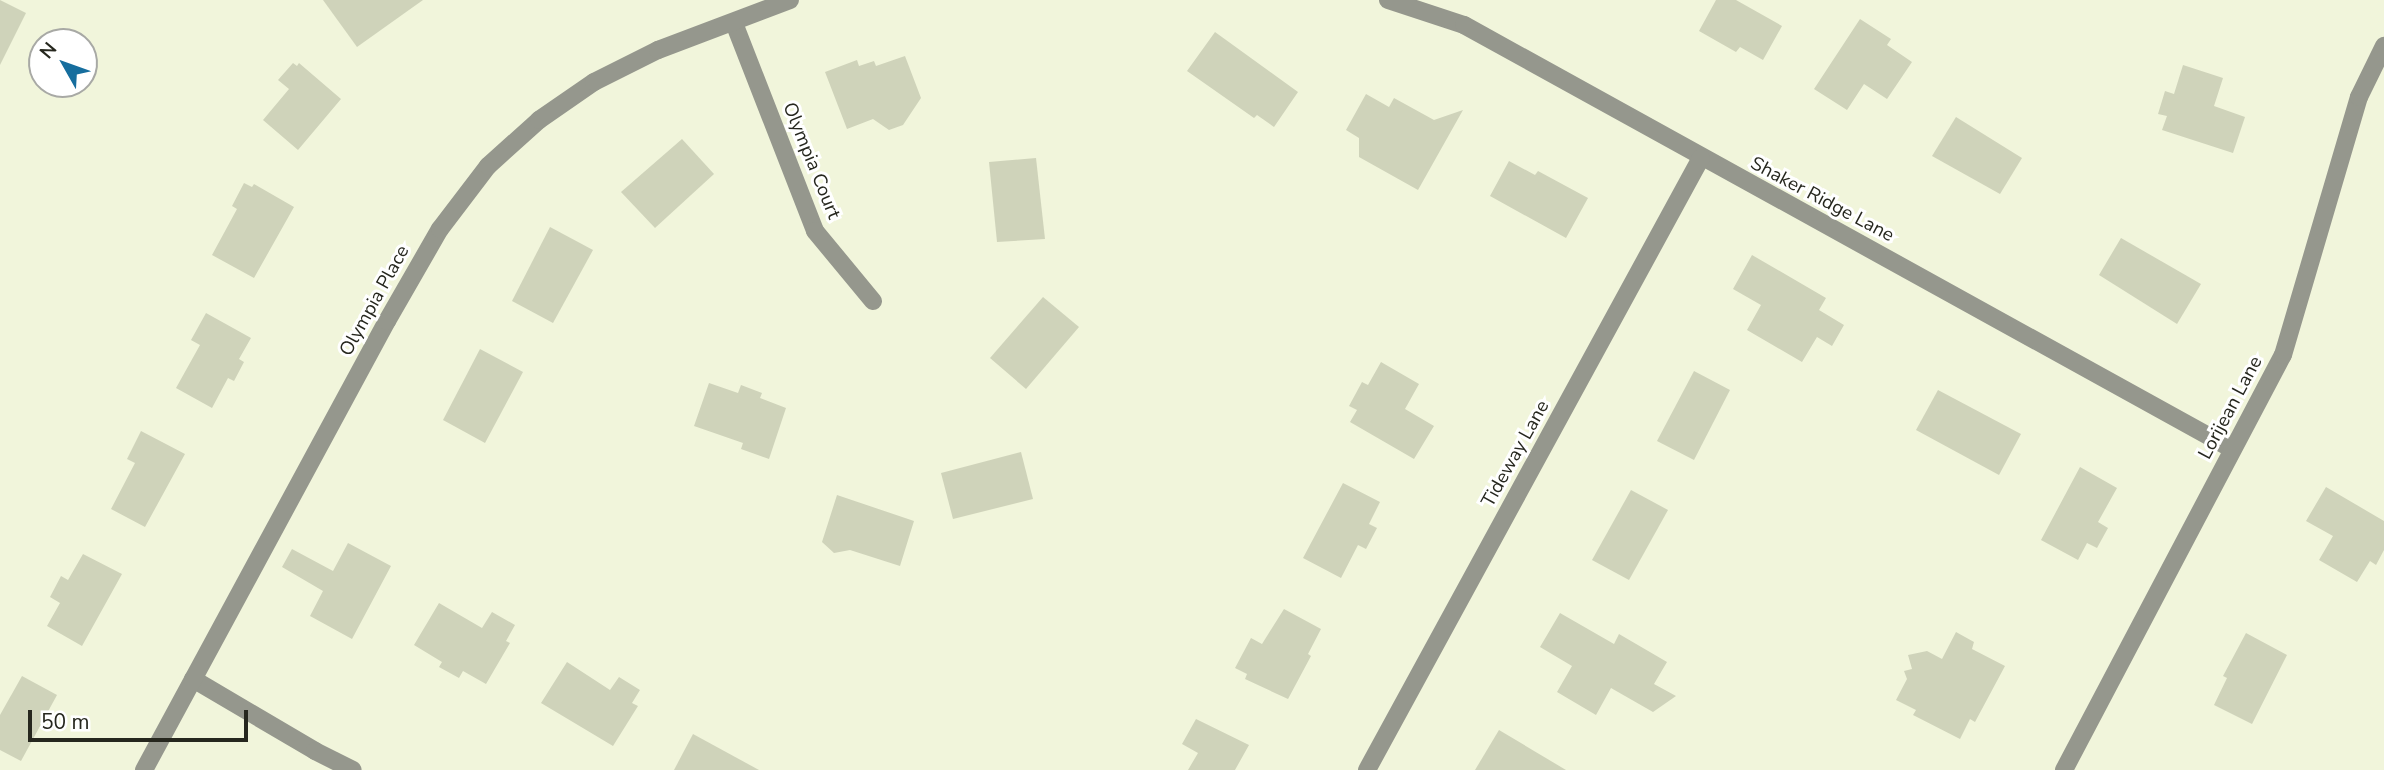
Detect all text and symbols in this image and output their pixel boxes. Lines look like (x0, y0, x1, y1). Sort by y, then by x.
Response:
north arrow (28, 28, 98, 98)
text: N (34, 37, 63, 65)
street label: Olympia Court (777, 99, 845, 223)
street label: Shaker Ridge Lane (1746, 153, 1898, 247)
street label: Olympia Place (335, 242, 415, 360)
street label: Lorijean Lane (2194, 352, 2268, 464)
street label: Tideway Lane (1477, 397, 1555, 511)
scale bar (32, 696, 252, 740)
text: 50 m (41, 708, 90, 736)

